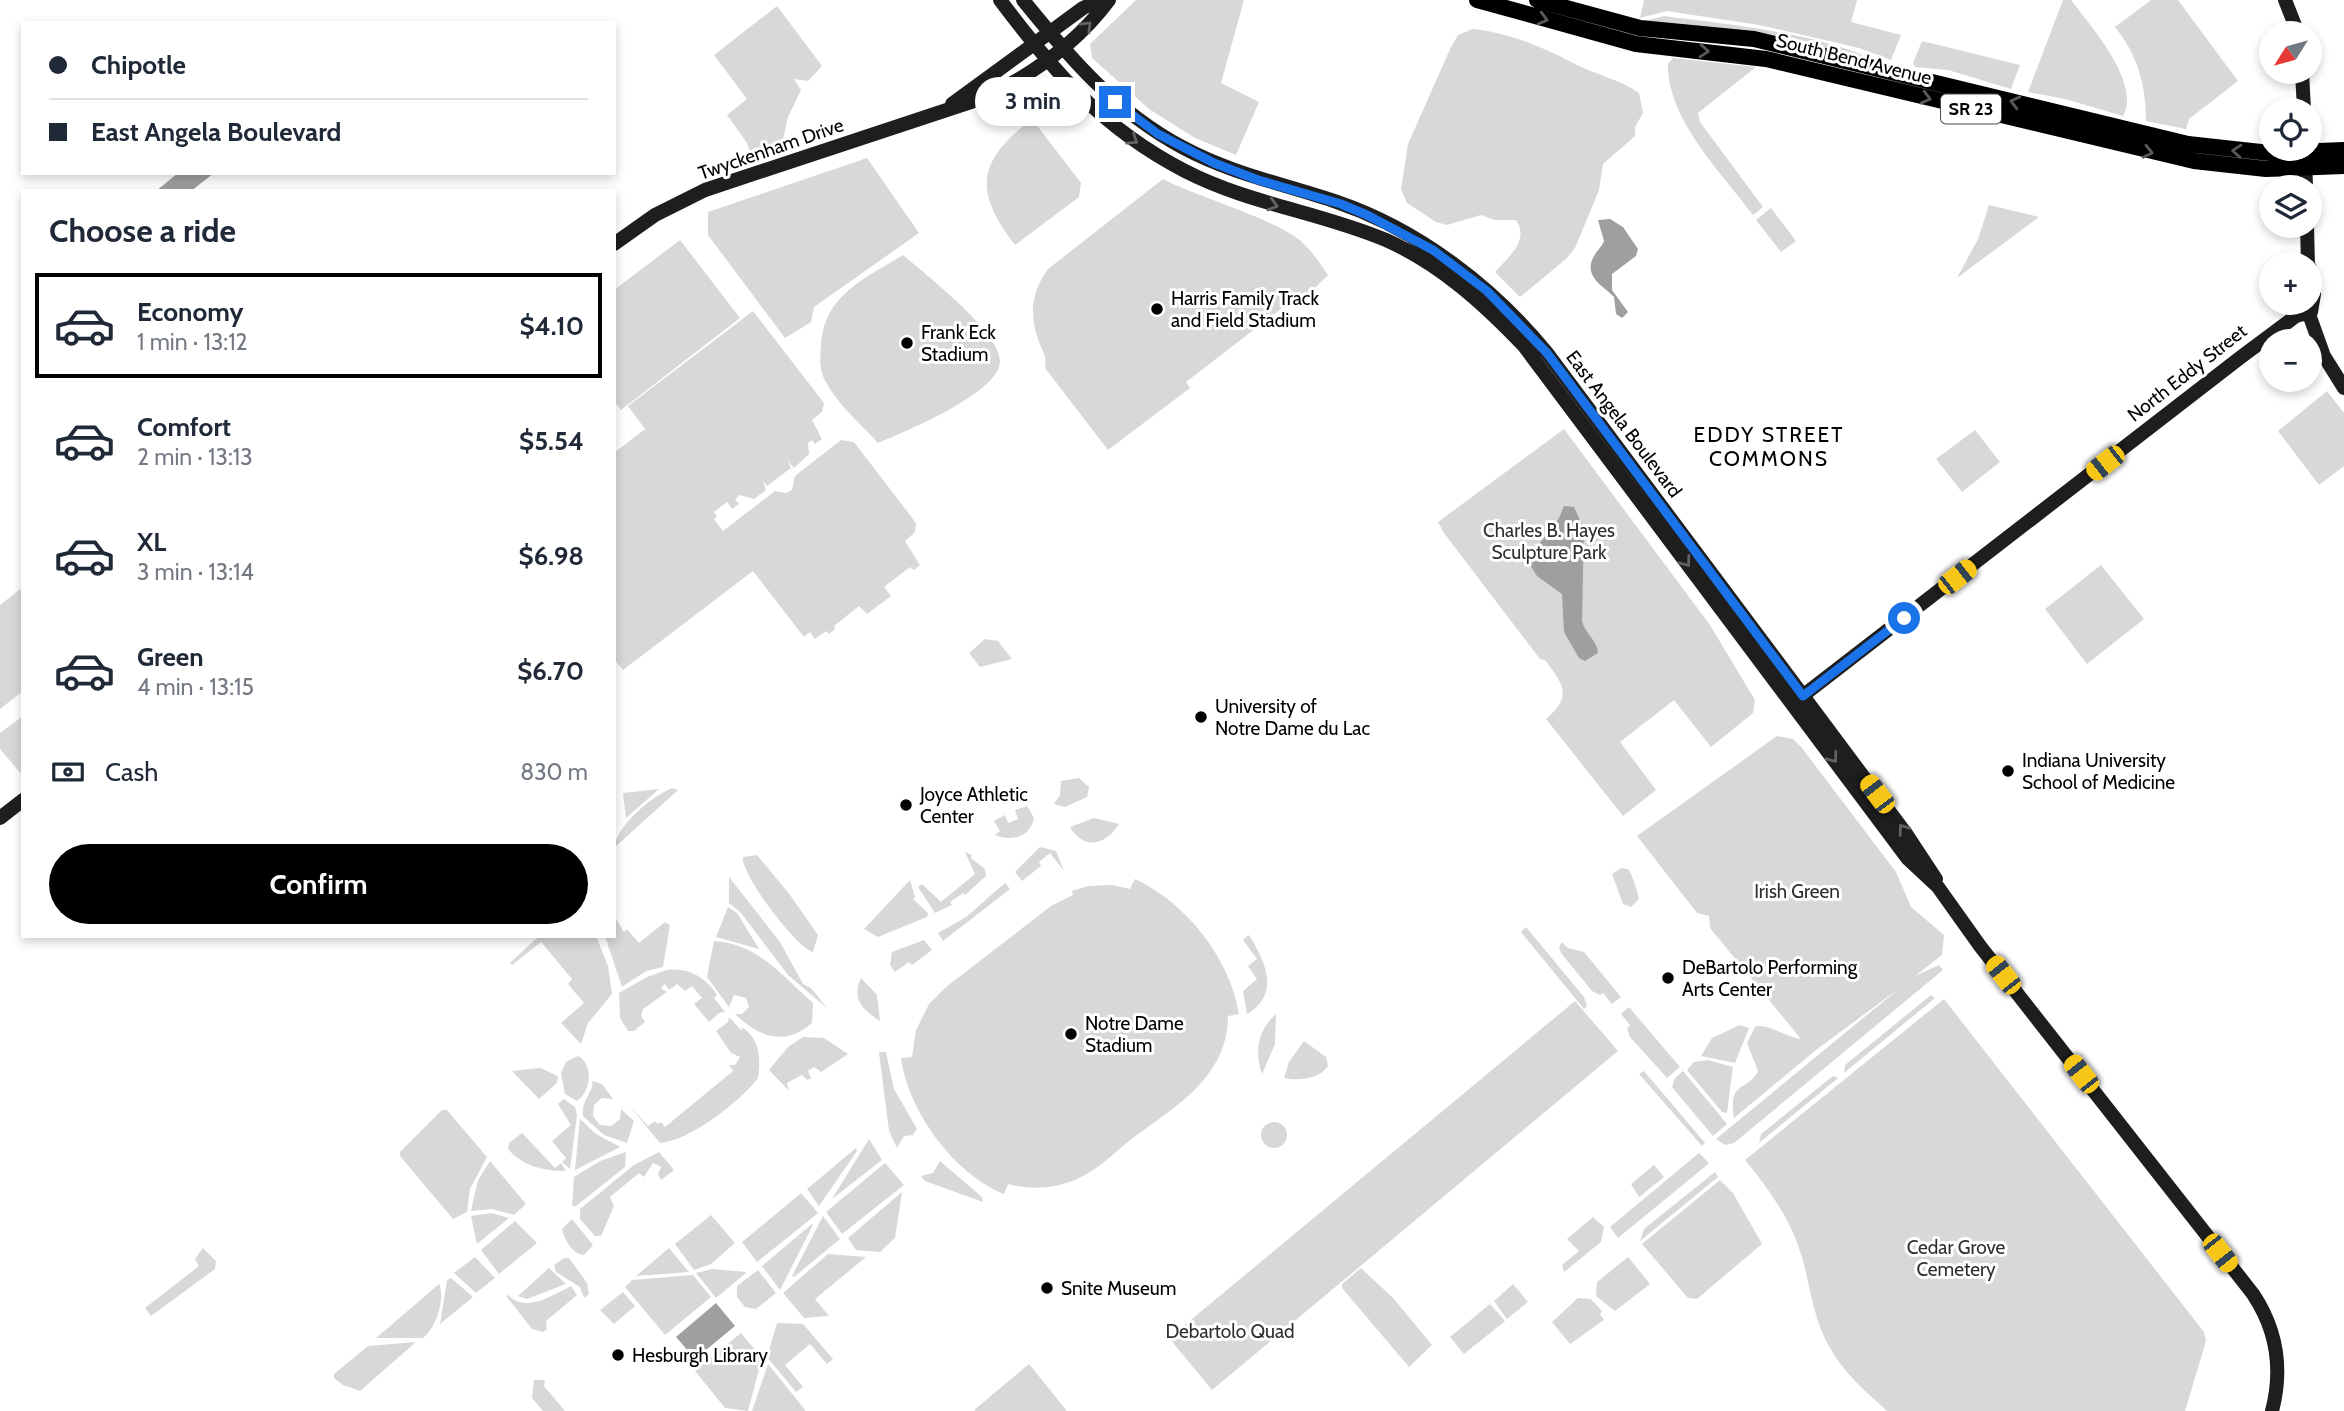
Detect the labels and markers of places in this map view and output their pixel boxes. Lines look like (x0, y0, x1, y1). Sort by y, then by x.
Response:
place label: Harris Family Track and Field Stadium (1171, 287, 1319, 332)
marker: Harris Family Track and Field Stadium (1149, 301, 1165, 317)
place label: Frank Eck Stadium (921, 321, 996, 366)
marker: Frank Eck Stadium (899, 335, 915, 351)
place label: University of Notre Dame du Lac (1215, 695, 1370, 740)
marker: University of Notre Dame du Lac (1193, 709, 1209, 725)
place label: Indiana University School of Medicine (2022, 749, 2175, 794)
marker: Indiana University School of Medicine (2000, 763, 2016, 779)
place label: Joyce Athletic Center (919, 783, 1028, 828)
marker: Joyce Athletic Center (898, 797, 914, 813)
place label: DeBartolo Performing Arts Center (1682, 956, 1858, 1001)
marker: DeBartolo Performing Arts Center (1660, 970, 1676, 986)
place label: Notre Dame Stadium (1085, 1012, 1184, 1057)
marker: Notre Dame Stadium (1063, 1026, 1079, 1042)
place label: Snite Museum (1061, 1277, 1176, 1300)
marker: Snite Museum (1039, 1280, 1055, 1296)
place label: Hesburgh Library (632, 1344, 768, 1367)
marker: Hesburgh Library (610, 1347, 626, 1363)

